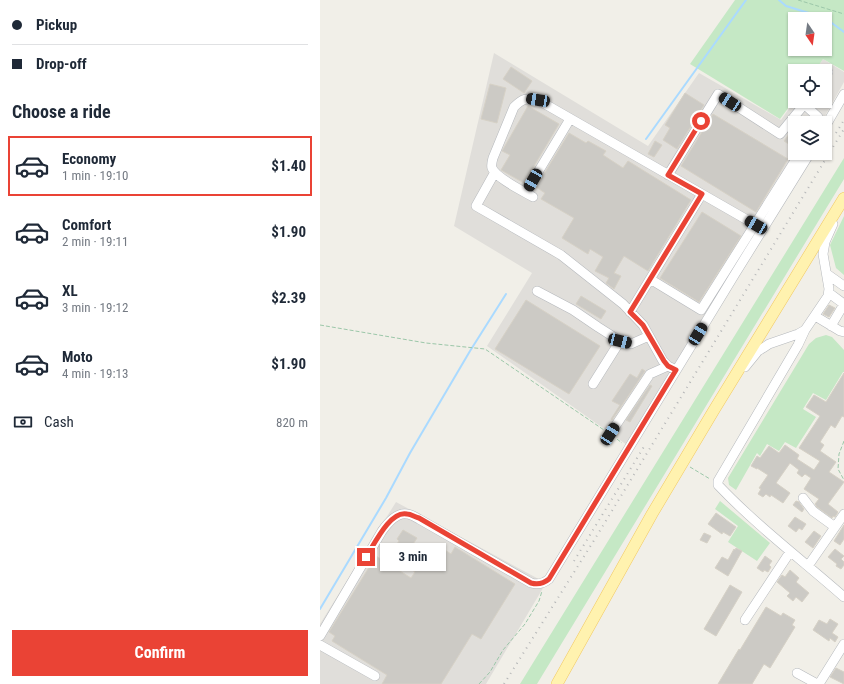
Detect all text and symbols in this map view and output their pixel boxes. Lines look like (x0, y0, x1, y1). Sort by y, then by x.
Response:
north arrow (788, 12, 832, 56)
map controls (788, 12, 832, 160)
text: Pickup (36, 16, 77, 34)
text: Drop-off (36, 55, 87, 73)
button: locate (788, 64, 832, 108)
car (717, 90, 743, 114)
car (525, 92, 551, 108)
text: Choose a ride (12, 101, 111, 122)
route start (692, 112, 710, 130)
button: layers (788, 116, 832, 160)
icon: car (14, 148, 50, 184)
text: Economy (62, 150, 116, 168)
text: $1.40 (271, 157, 306, 175)
car (522, 167, 544, 193)
text: 1 min · 19:10 (62, 168, 128, 183)
icon: car (14, 214, 50, 250)
car (743, 214, 769, 236)
text: Comfort (62, 216, 111, 234)
text: $1.90 (271, 223, 306, 241)
text: 2 min · 19:11 (62, 234, 128, 249)
icon: car (14, 280, 50, 316)
text: XL (62, 282, 78, 300)
text: $2.39 (271, 289, 306, 307)
text: 3 min · 19:12 (62, 300, 128, 315)
car (687, 321, 709, 347)
car (607, 332, 633, 350)
icon: car (14, 346, 50, 382)
text: Moto (62, 348, 93, 366)
text: $1.90 (271, 355, 306, 373)
text: 4 min · 19:13 (62, 366, 128, 381)
icon: cash (12, 411, 34, 433)
text: Cash (44, 413, 74, 431)
text: 820 m (276, 415, 308, 430)
car (598, 421, 622, 447)
callout: 3 min (380, 543, 446, 571)
route end (357, 548, 375, 566)
text: 3 min (399, 549, 427, 564)
button: Confirm (12, 630, 308, 676)

